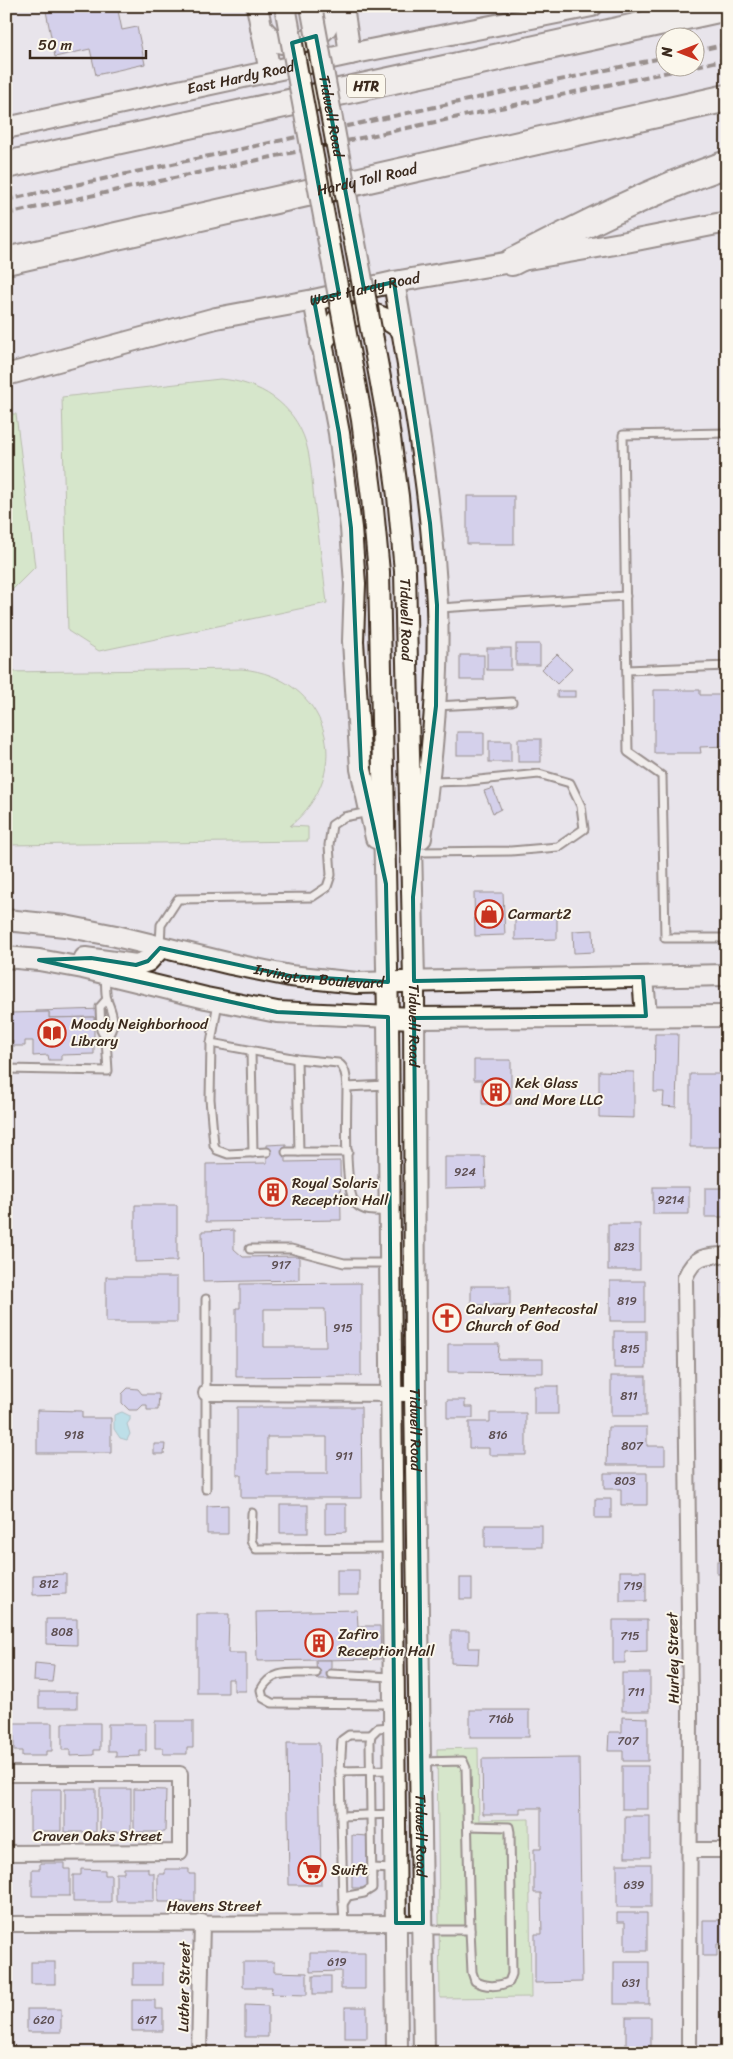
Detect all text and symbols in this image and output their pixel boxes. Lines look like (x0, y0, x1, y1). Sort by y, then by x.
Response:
scale bar (30, 28, 146, 60)
north arrow (656, 28, 706, 78)
text: 50 m (38, 32, 73, 58)
text: N (655, 47, 680, 58)
street label: East Hardy Road (185, 53, 298, 102)
street label: Tidwell Road (311, 73, 352, 160)
road number: HTR (347, 74, 385, 98)
street label: Hardy Toll Road (314, 155, 421, 203)
street label: West Hardy Road (307, 265, 423, 314)
street label: Tidwell Road (392, 578, 420, 662)
shop icon: Carmart2 (474, 899, 504, 929)
place label: Carmart2 (508, 901, 572, 927)
street label: Irvington Boulevard (251, 956, 386, 996)
street label: Tidwell Road (401, 984, 427, 1068)
place label: Moody Neighborhood Library (71, 1011, 209, 1054)
library icon: Moody Neighborhood Library (37, 1018, 67, 1048)
place label: Kek Glass and More LLC (515, 1070, 603, 1113)
building icon: Kek Glass and More LLC (481, 1077, 511, 1107)
house number: 924 (454, 1161, 476, 1183)
place label: Royal Solaris Reception Hall (292, 1170, 389, 1213)
building icon: Royal Solaris Reception Hall (258, 1177, 288, 1207)
house number: 9214 (658, 1189, 685, 1211)
house number: 823 (614, 1236, 635, 1258)
house number: 917 (271, 1254, 292, 1276)
house number: 819 (617, 1290, 637, 1312)
place label: Calvary Pentecostal Church of God (466, 1296, 598, 1339)
church icon: Calvary Pentecostal Church of God (432, 1303, 462, 1333)
house number: 915 (333, 1317, 353, 1339)
house number: 815 (620, 1338, 640, 1360)
house number: 811 (620, 1385, 638, 1407)
street label: Tidwell Road (402, 1388, 429, 1472)
house number: 918 (64, 1424, 84, 1446)
house number: 816 (488, 1424, 508, 1446)
house number: 807 (621, 1435, 644, 1457)
house number: 911 (335, 1445, 353, 1467)
house number: 803 (614, 1470, 636, 1492)
house number: 812 (39, 1573, 59, 1595)
house number: 719 (623, 1575, 643, 1597)
street label: Hurley Street (659, 1611, 687, 1704)
house number: 808 (51, 1621, 73, 1643)
place label: Zafiro Reception Hall (338, 1621, 435, 1664)
house number: 715 (620, 1625, 640, 1647)
building icon: Zafiro Reception Hall (304, 1628, 334, 1658)
house number: 711 (627, 1681, 645, 1703)
house number: 716b (488, 1708, 514, 1730)
house number: 707 (617, 1730, 640, 1752)
street label: Tidwell Road (407, 1794, 435, 1878)
street label: Craven Oaks Street (33, 1823, 163, 1849)
supermarket icon: Swift (297, 1855, 327, 1885)
place label: Swift (331, 1857, 368, 1883)
house number: 639 (624, 1874, 644, 1896)
street label: Havens Street (167, 1893, 262, 1919)
street label: Luther Street (170, 1941, 198, 2032)
house number: 619 (327, 1951, 347, 1973)
house number: 631 (622, 1972, 640, 1994)
house number: 620 (33, 2009, 55, 2031)
house number: 617 (138, 2009, 158, 2031)

